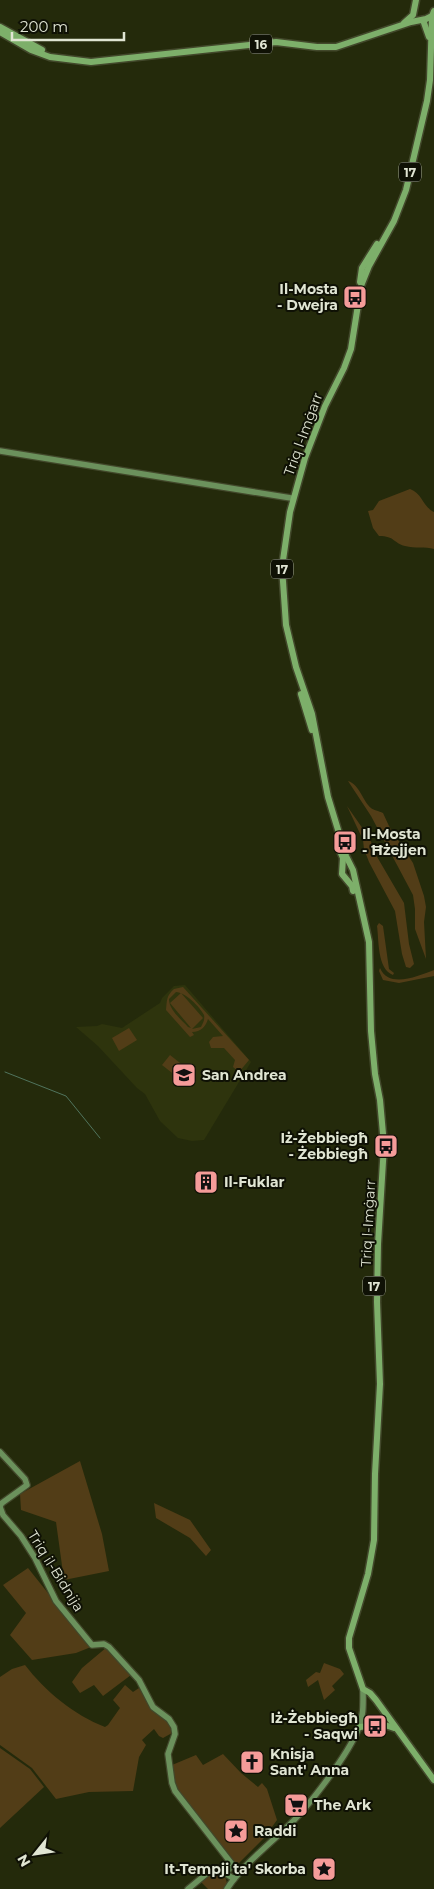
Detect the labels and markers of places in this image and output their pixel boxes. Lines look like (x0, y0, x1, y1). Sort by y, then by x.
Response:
place label: Il-Mosta - Dwejra (277, 280, 338, 314)
bus stop icon: Il-Mosta - Dwejra (342, 284, 368, 310)
place label: Il-Mosta - Ħżejjen (362, 825, 426, 859)
bus stop icon: Il-Mosta - Ħżejjen (332, 829, 358, 855)
school or university icon: San Andrea (171, 1062, 197, 1088)
place label: San Andrea (202, 1066, 287, 1084)
place label: Iż-Żebbiegħ - Żebbiegħ (280, 1129, 368, 1163)
bus stop icon: Iż-Żebbiegħ - Żebbiegħ (373, 1133, 399, 1159)
building icon: Il-Fuklar (193, 1169, 219, 1195)
place label: Il-Fuklar (224, 1173, 285, 1191)
place label: Iż-Żebbiegħ - Saqwi (270, 1709, 358, 1743)
bus stop icon: Iż-Żebbiegħ - Saqwi (362, 1713, 388, 1739)
place label: Knisja Sant' Anna (270, 1745, 349, 1779)
church icon: Knisja Sant' Anna (239, 1749, 265, 1775)
supermarket icon: The Ark (283, 1792, 309, 1818)
place label: The Ark (314, 1796, 372, 1814)
place icon: Raddi (223, 1818, 249, 1844)
place label: Raddi (254, 1822, 297, 1840)
place icon: It-Tempji ta' Skorba (311, 1856, 337, 1882)
place label: It-Tempji ta' Skorba (164, 1860, 306, 1878)

